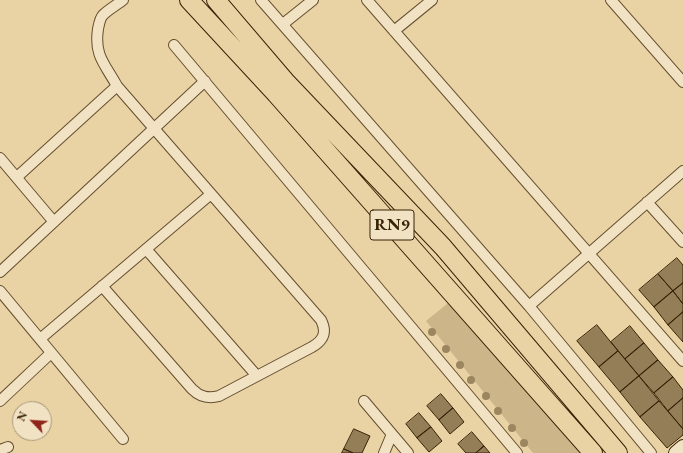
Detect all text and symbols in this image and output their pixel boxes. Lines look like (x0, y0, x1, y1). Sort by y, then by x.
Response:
road number: RN9 (370, 210, 414, 240)
north arrow (12, 401, 52, 441)
text: N (14, 409, 30, 423)

